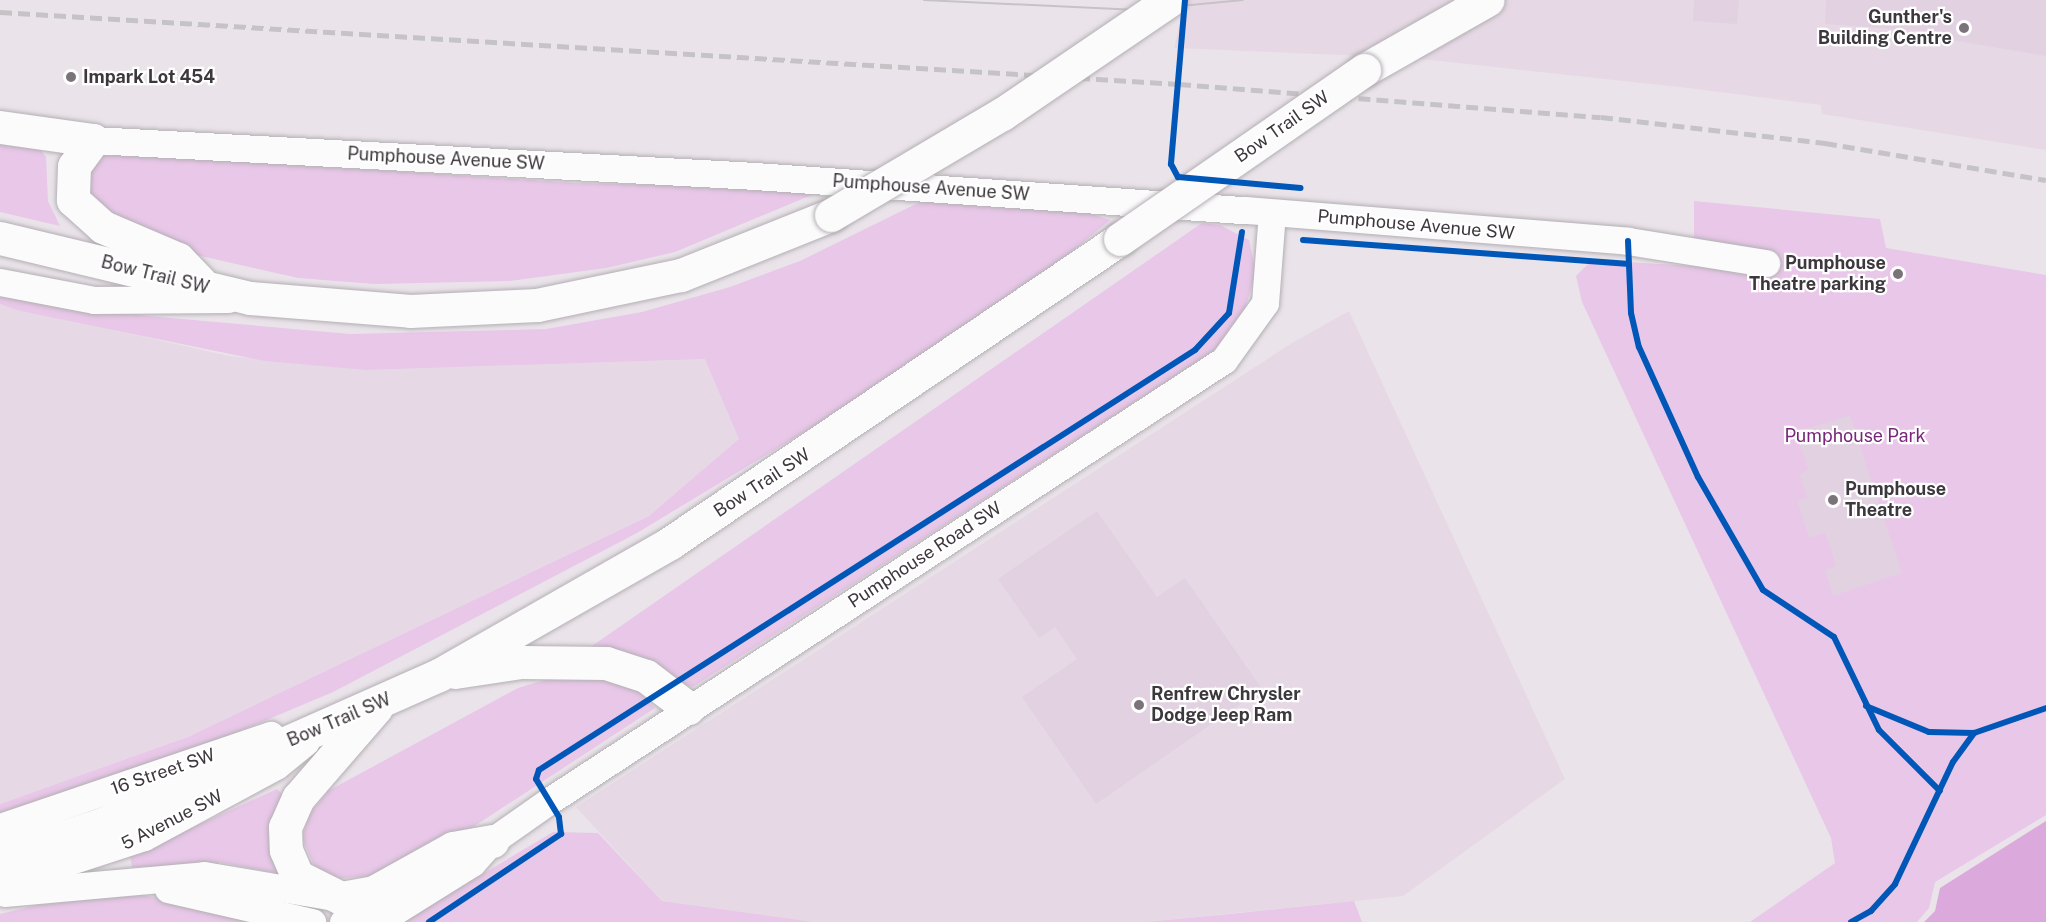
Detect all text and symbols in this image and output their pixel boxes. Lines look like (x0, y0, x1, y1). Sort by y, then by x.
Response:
place label: Gunther's Building Centre (1818, 7, 1952, 50)
marker: Gunther's Building Centre (1957, 21, 1971, 35)
place label: Impark Lot 454 (83, 66, 215, 88)
marker: Impark Lot 454 (64, 70, 78, 84)
street label: Bow Trail SW (1230, 86, 1334, 168)
street label: Pumphouse Avenue SW (347, 143, 545, 175)
street label: Pumphouse Avenue SW (832, 170, 1030, 206)
street label: Pumphouse Avenue SW (1316, 206, 1516, 244)
street label: Bow Trail SW (99, 251, 211, 299)
place label: Pumphouse Theatre parking (1749, 253, 1886, 296)
marker: Pumphouse Theatre parking (1891, 267, 1905, 281)
park label: Pumphouse Park (1784, 425, 1926, 447)
street label: Bow Trail SW (710, 444, 814, 522)
place label: Pumphouse Theatre (1845, 479, 1946, 522)
marker: Pumphouse Theatre (1826, 493, 1840, 507)
street label: Pumphouse Road SW (844, 497, 1006, 613)
place label: Renfrew Chrysler Dodge Jeep Ram (1151, 684, 1301, 726)
street label: Bow Trail SW (284, 688, 394, 752)
marker: Renfrew Chrysler Dodge Jeep Ram (1132, 698, 1146, 712)
street label: 16 Street SW (108, 744, 218, 800)
street label: 5 Avenue SW (118, 785, 226, 855)

